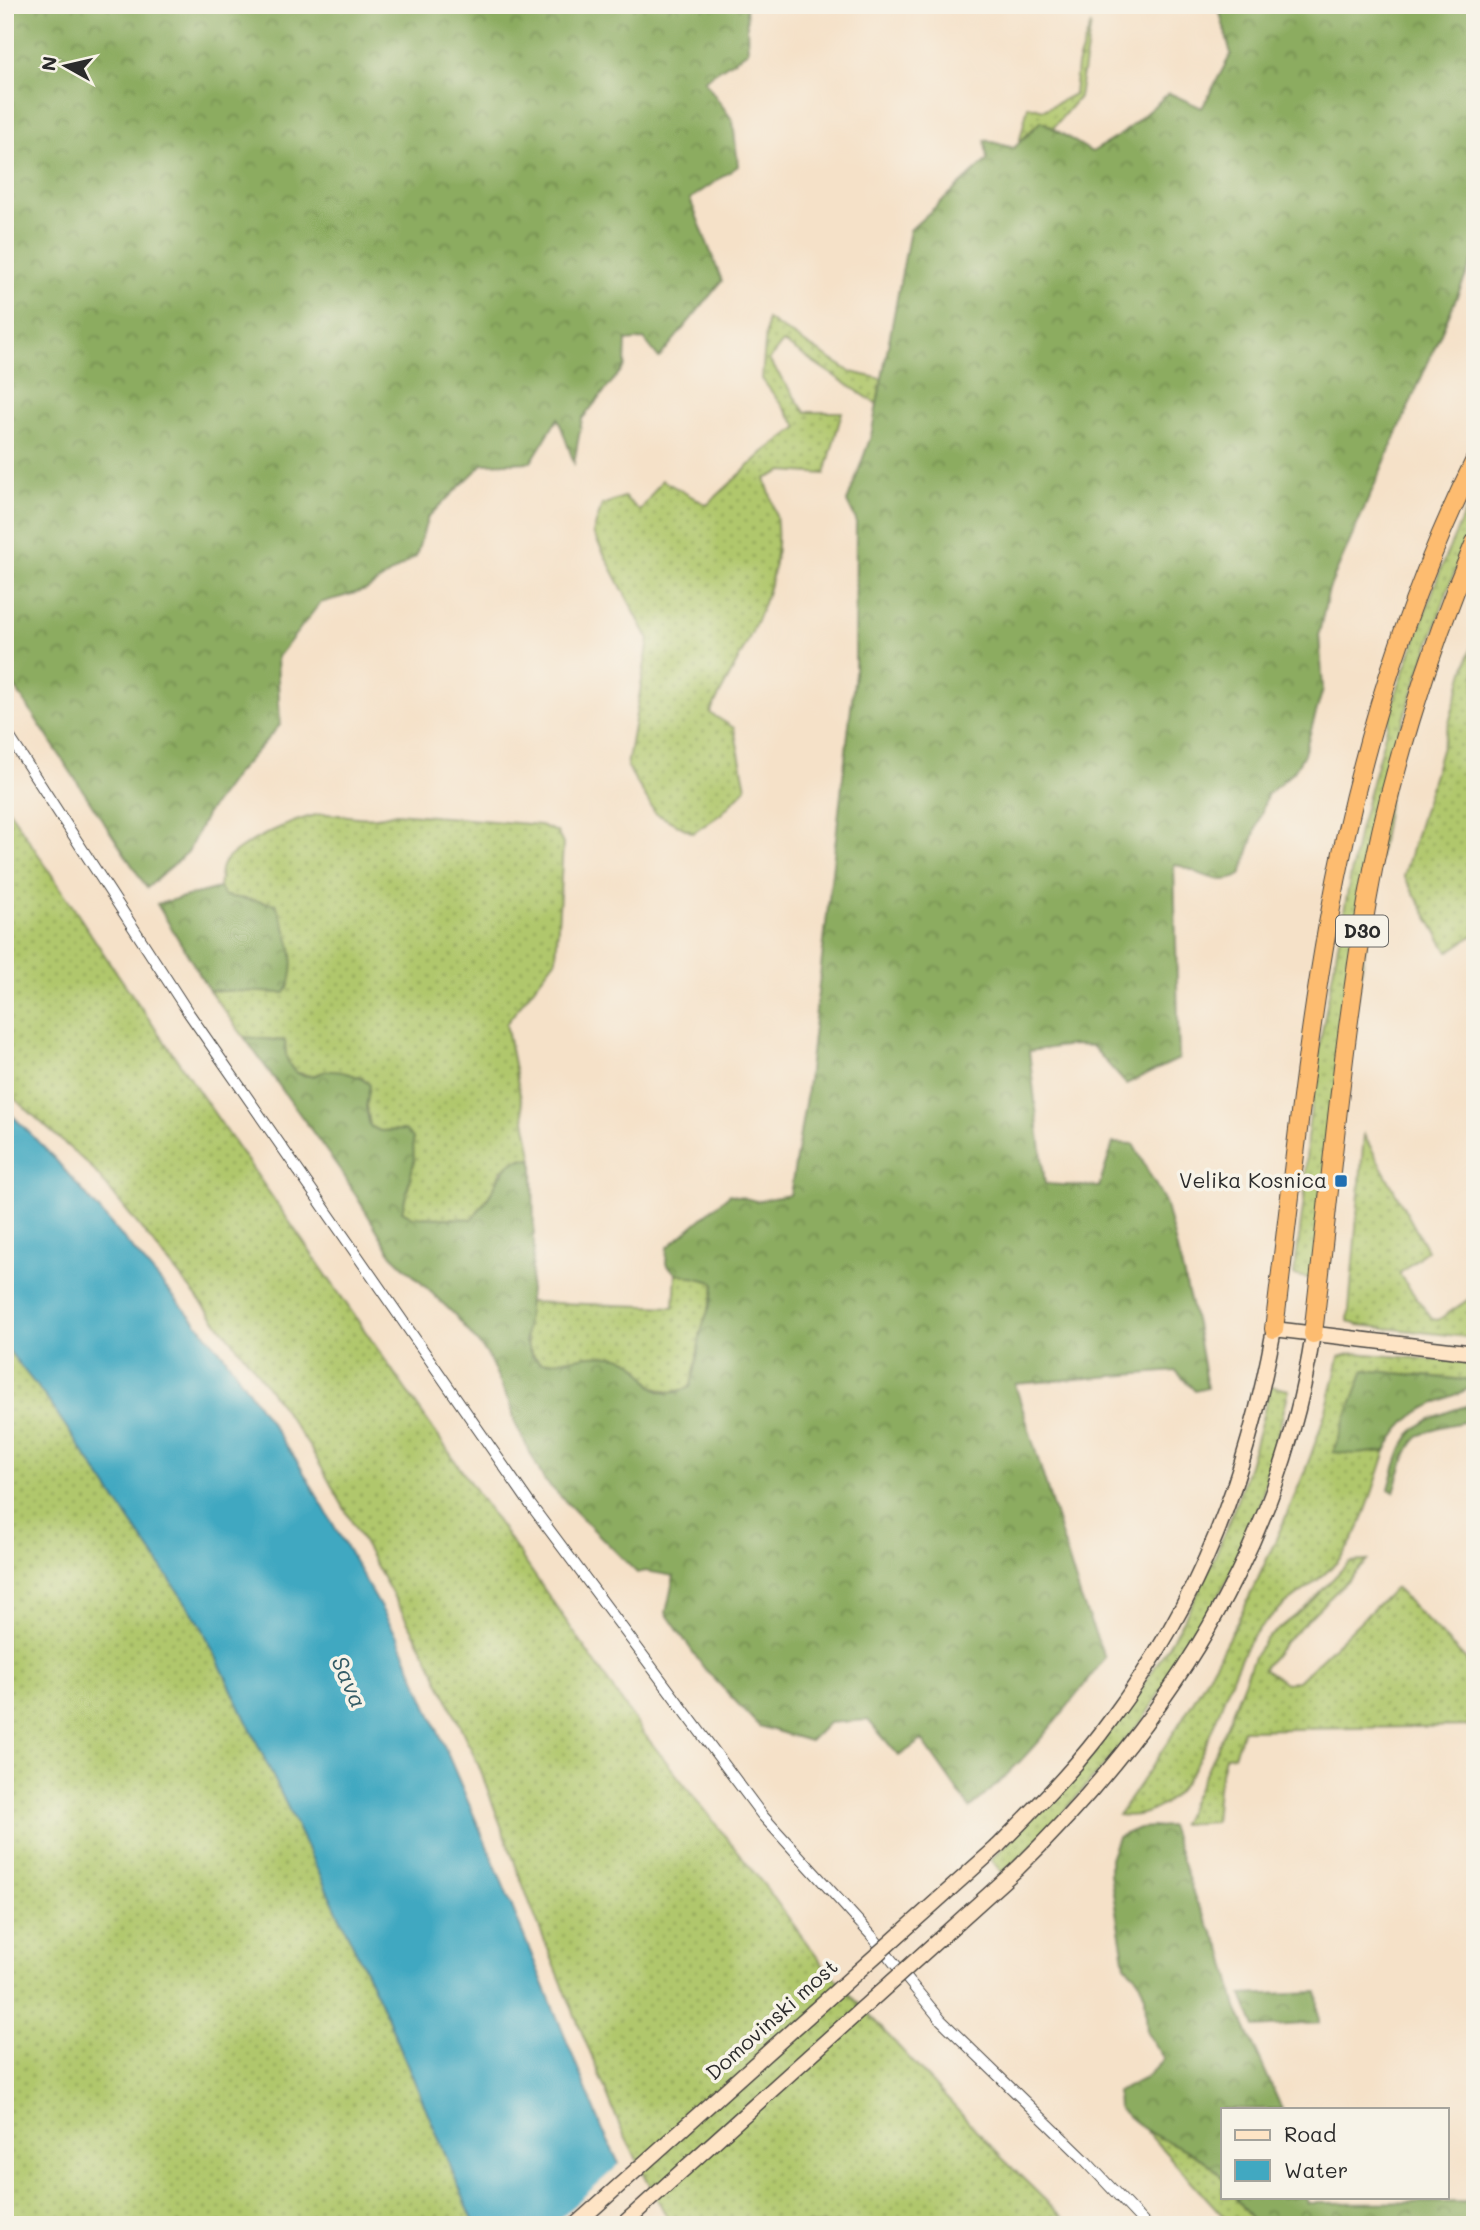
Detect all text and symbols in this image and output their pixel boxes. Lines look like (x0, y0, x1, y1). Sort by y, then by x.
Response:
north arrow (32, 32, 102, 102)
text: N (35, 55, 62, 72)
road number: D30 (1336, 916, 1388, 946)
place label: Velika Kosnica (1179, 1166, 1327, 1193)
marker: Velika Kosnica (1333, 1173, 1349, 1189)
water label: Sava (325, 1651, 375, 1712)
street label: Domovinski most (699, 1953, 843, 2085)
legend (1221, 2108, 1448, 2198)
text: Road (1284, 2120, 1336, 2147)
text: Water (1284, 2156, 1348, 2183)

